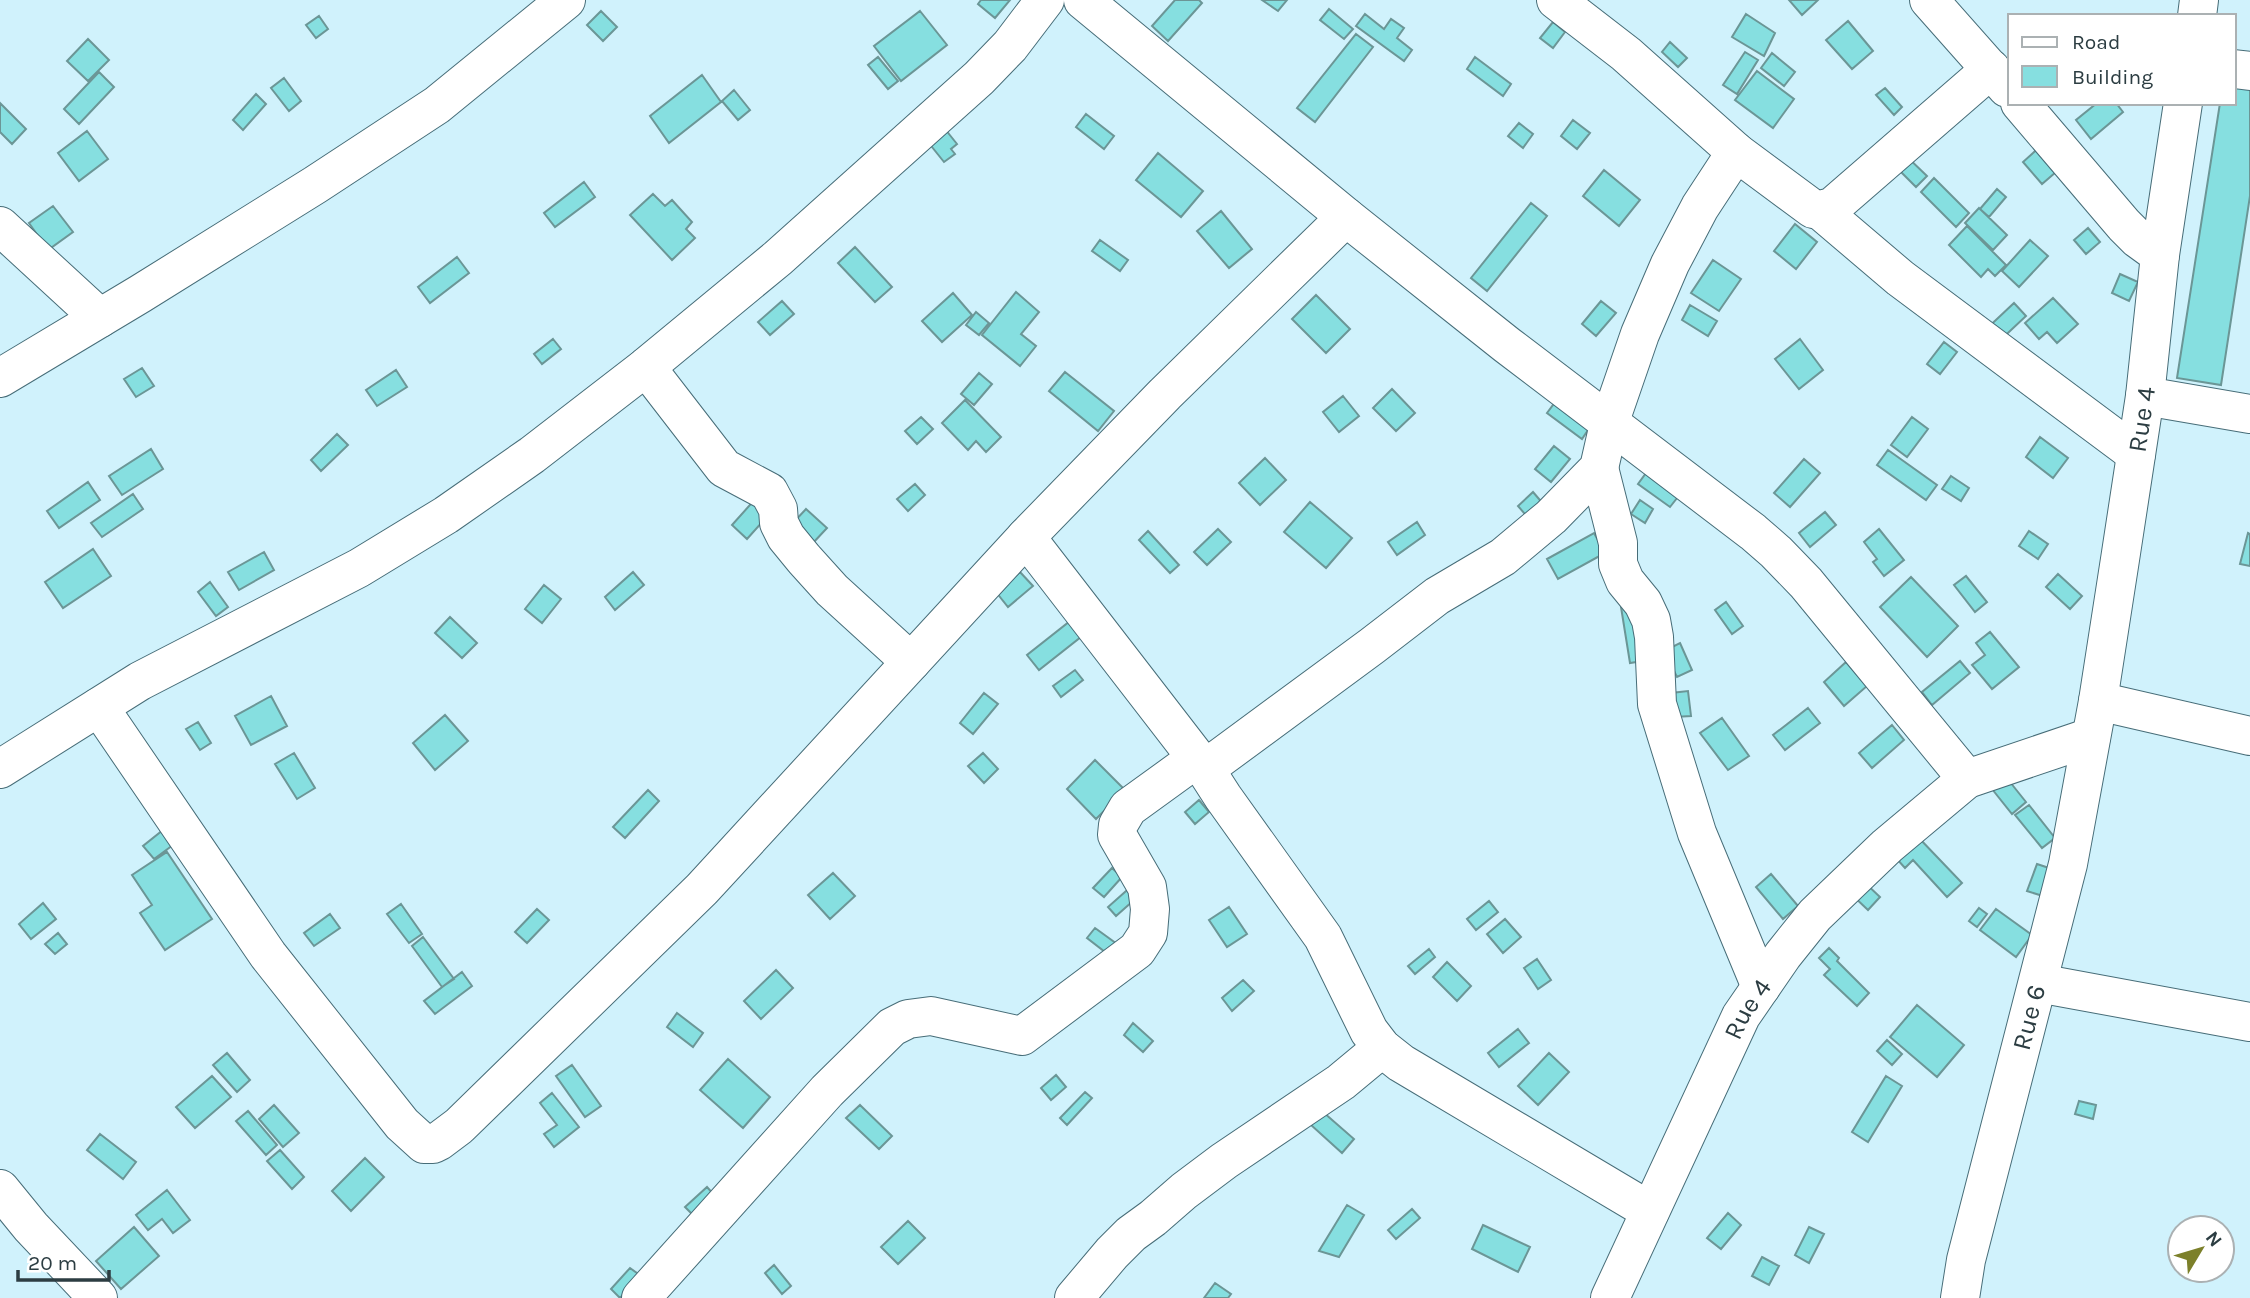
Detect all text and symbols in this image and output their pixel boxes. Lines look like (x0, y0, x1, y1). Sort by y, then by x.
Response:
legend (2008, 14, 2236, 105)
text: Road (2072, 30, 2120, 54)
text: Building (2072, 65, 2153, 89)
street label: Rue 4 (2121, 385, 2161, 454)
street label: Rue 4 (1717, 973, 1778, 1044)
street label: Rue 6 (2005, 982, 2052, 1053)
north arrow (2166, 1214, 2236, 1284)
text: N (2201, 1227, 2226, 1251)
scale bar (18, 1238, 108, 1282)
text: 20 m (28, 1251, 77, 1275)

